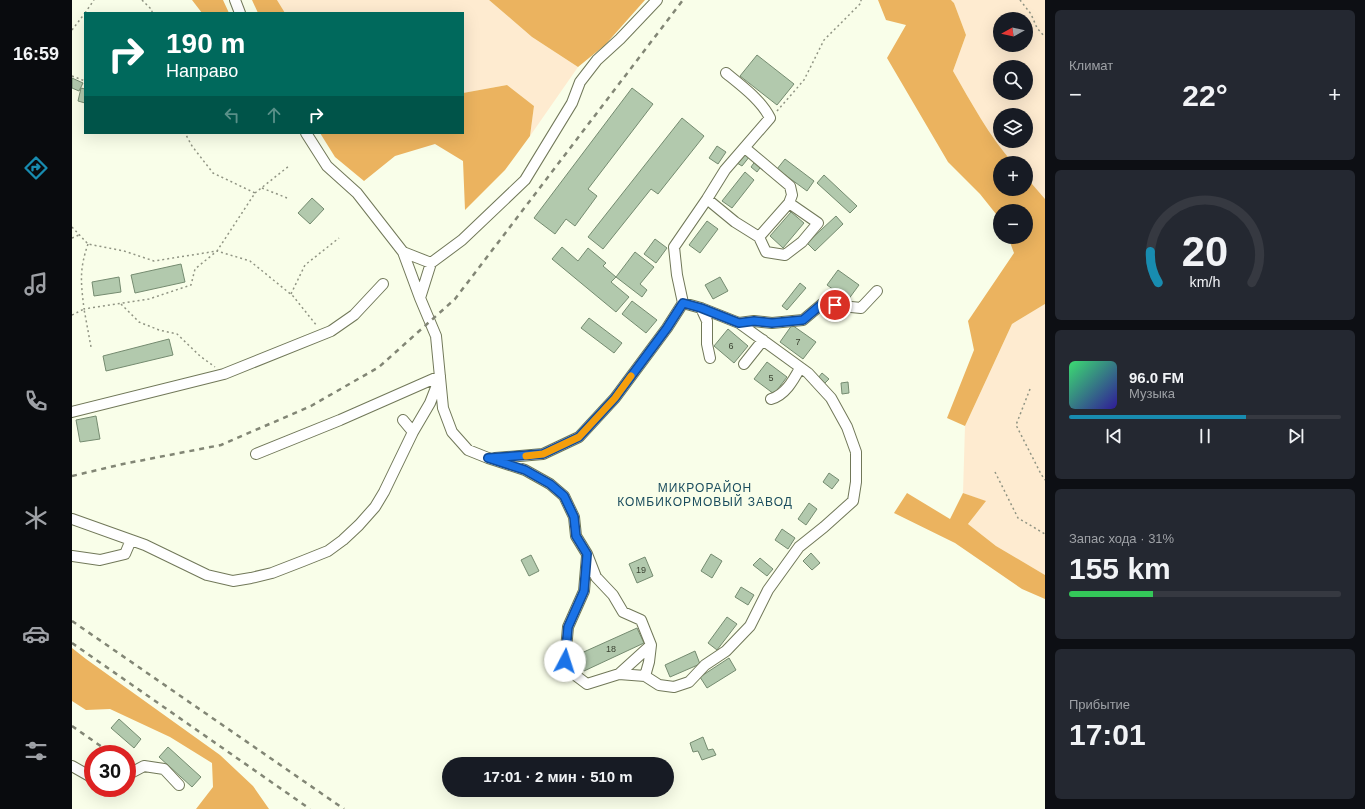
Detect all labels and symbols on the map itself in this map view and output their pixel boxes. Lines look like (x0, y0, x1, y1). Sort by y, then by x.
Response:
north arrow (993, 12, 1033, 52)
pin (818, 288, 852, 322)
house number: 7 (795, 337, 801, 347)
house number: 6 (728, 341, 734, 351)
house number: 5 (768, 373, 774, 383)
district label: МИКРОРАЙОН КОМБИКОРМОВЫЙ ЗАВОД (617, 480, 793, 509)
house number: 19 (636, 565, 646, 575)
position arrow (544, 640, 586, 682)
house number: 18 (606, 644, 616, 654)
speed limit sign: 30 (84, 745, 136, 797)

